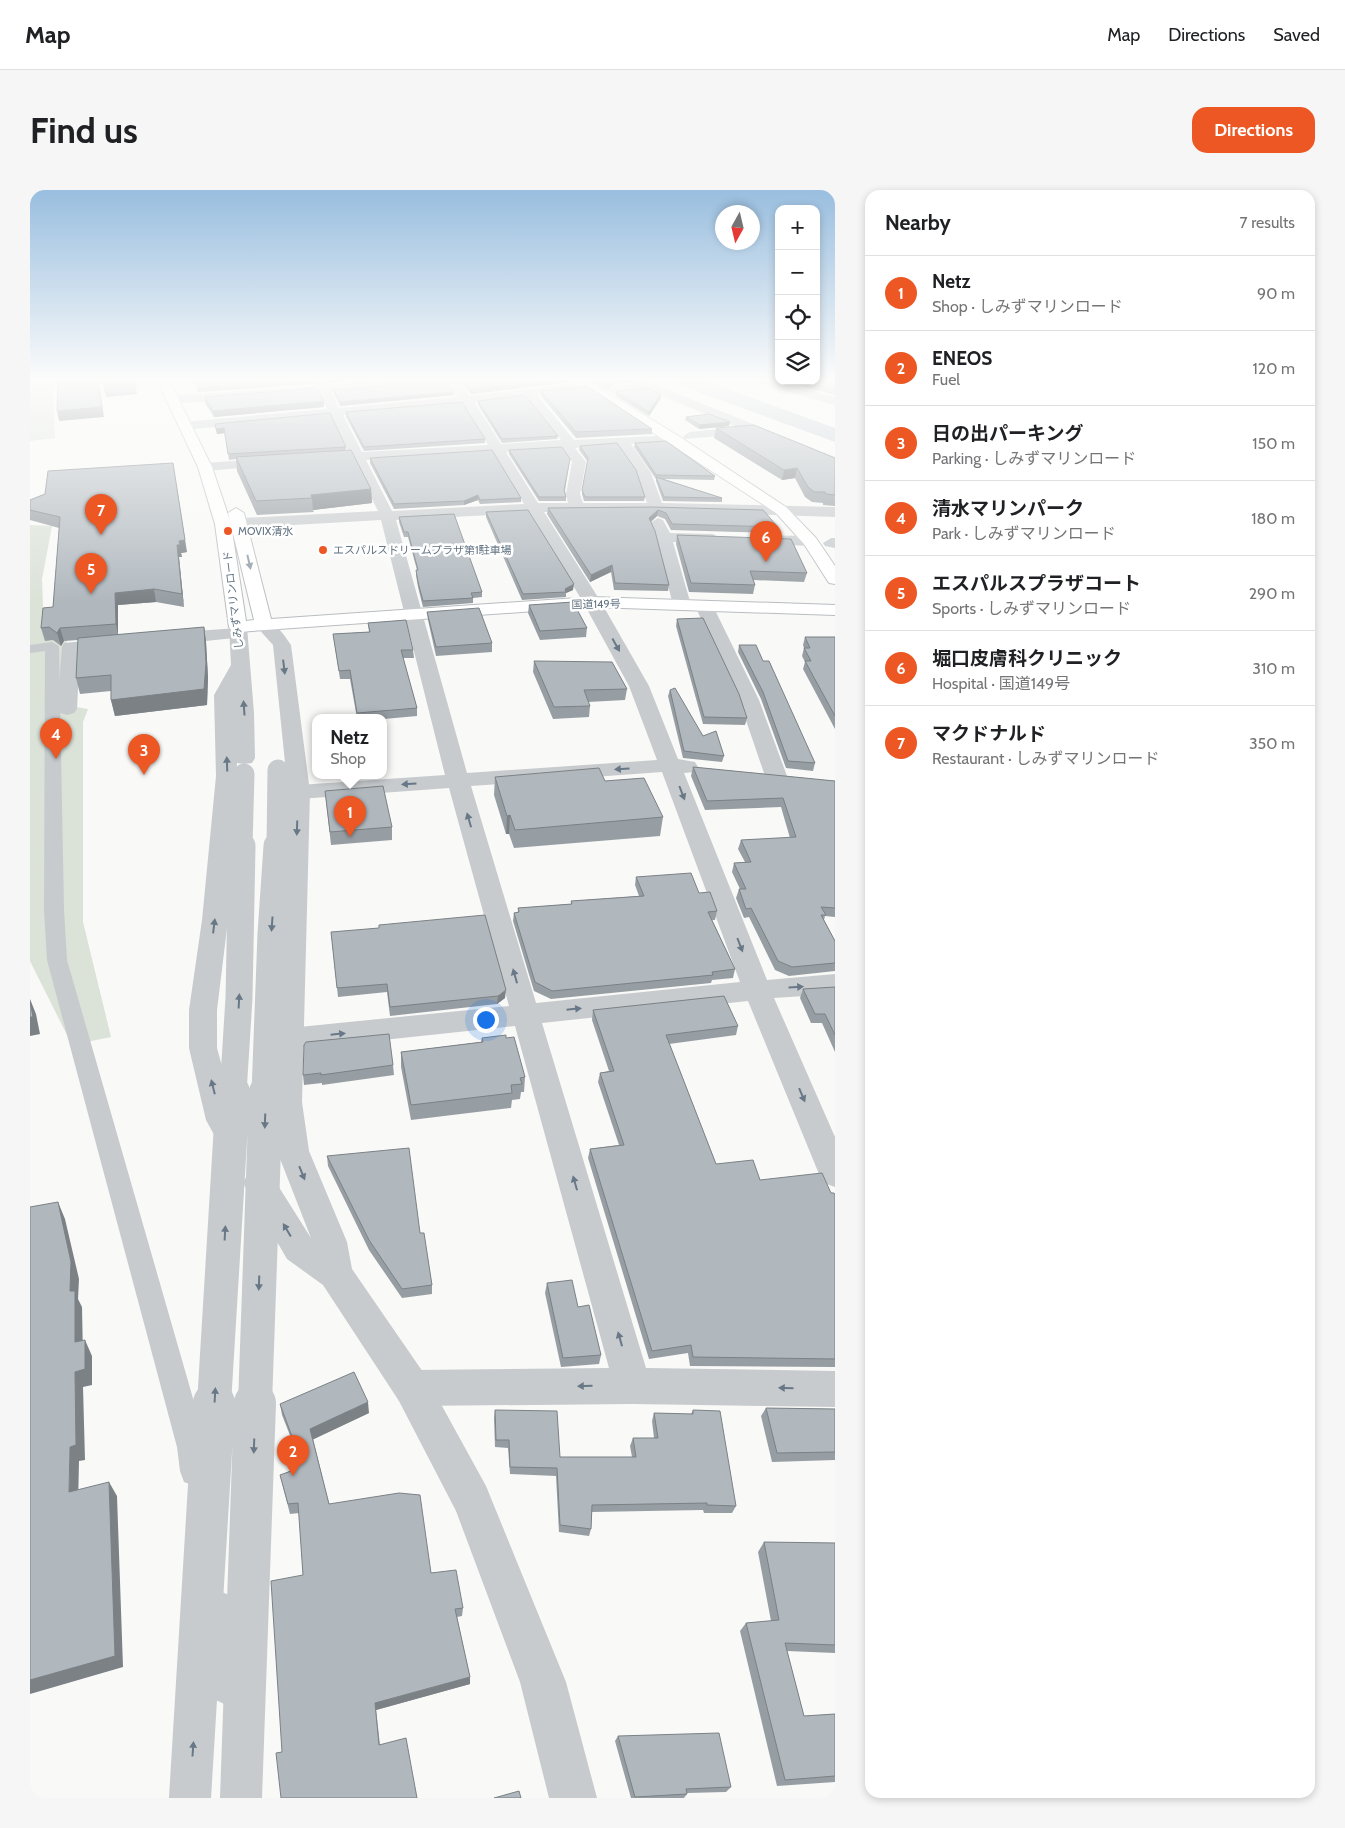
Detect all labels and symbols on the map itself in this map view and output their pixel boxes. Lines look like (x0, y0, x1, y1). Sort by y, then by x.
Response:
north arrow (715, 205, 760, 250)
pin: 7 (85, 494, 117, 535)
pin: 6 (750, 521, 782, 562)
place label: MOVIX清水 (238, 524, 293, 538)
marker: MOVIX清水 (222, 525, 234, 537)
place label: エスパルスドリームプラザ第1駐車場 (333, 543, 512, 557)
marker: エスパルスドリームプラザ第1駐車場 (317, 544, 329, 556)
street label: しみずマリンロード (220, 550, 246, 650)
pin: 5 (75, 553, 107, 594)
one-way arrow (245, 554, 253, 569)
street label: 国道149号 (571, 597, 621, 611)
one-way arrow (612, 638, 620, 652)
one-way arrow (280, 659, 288, 675)
one-way arrow (239, 700, 247, 716)
pin: 4 (40, 718, 72, 759)
pin: 3 (128, 734, 160, 775)
one-way arrow (222, 756, 230, 772)
one-way arrow (614, 765, 630, 773)
one-way arrow (401, 781, 417, 789)
one-way arrow (678, 786, 686, 801)
pin: 1 (334, 796, 366, 837)
one-way arrow (465, 813, 473, 828)
one-way arrow (293, 821, 301, 837)
one-way arrow (268, 916, 276, 932)
one-way arrow (210, 918, 218, 934)
one-way arrow (736, 938, 744, 952)
one-way arrow (511, 969, 519, 984)
one-way arrow (788, 983, 804, 991)
one-way arrow (235, 992, 243, 1008)
one-way arrow (567, 1005, 583, 1013)
your location (473, 1007, 499, 1033)
one-way arrow (330, 1030, 346, 1038)
one-way arrow (209, 1079, 217, 1094)
one-way arrow (798, 1088, 806, 1102)
one-way arrow (261, 1113, 269, 1129)
one-way arrow (298, 1166, 306, 1181)
one-way arrow (570, 1175, 578, 1190)
one-way arrow (283, 1223, 292, 1237)
one-way arrow (222, 1225, 230, 1241)
one-way arrow (255, 1276, 263, 1292)
one-way arrow (616, 1331, 624, 1346)
one-way arrow (576, 1382, 592, 1390)
one-way arrow (778, 1384, 794, 1392)
one-way arrow (212, 1387, 220, 1403)
pin: 2 (277, 1435, 309, 1476)
one-way arrow (249, 1438, 257, 1454)
one-way arrow (189, 1741, 197, 1757)

